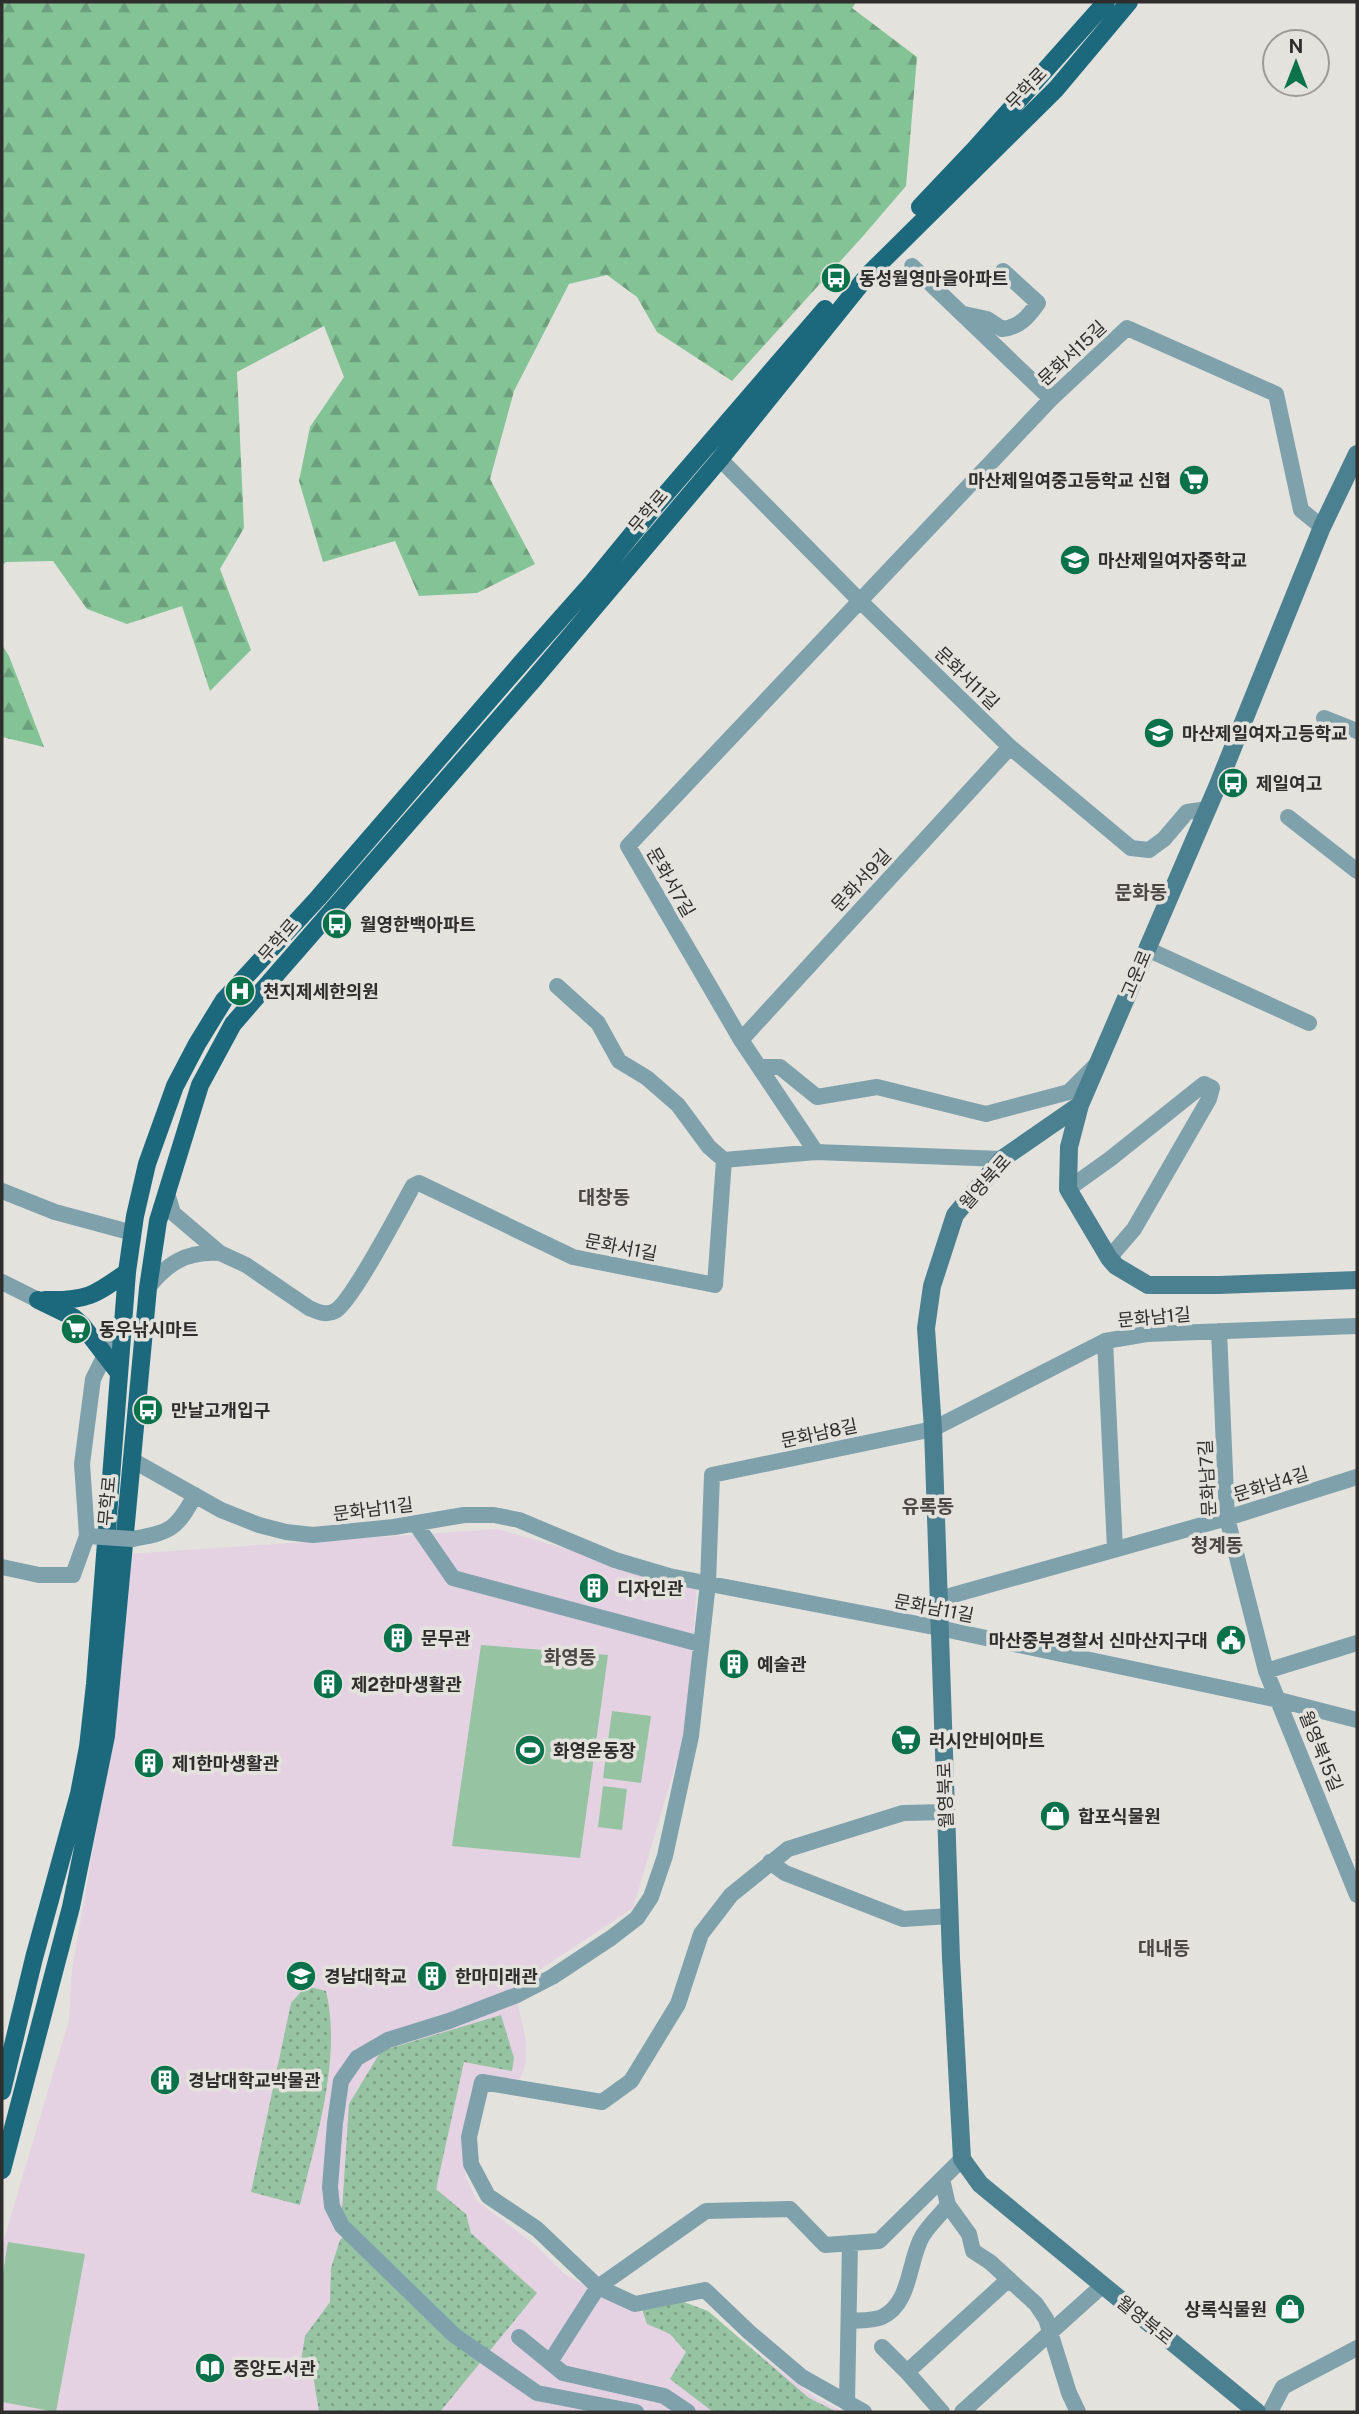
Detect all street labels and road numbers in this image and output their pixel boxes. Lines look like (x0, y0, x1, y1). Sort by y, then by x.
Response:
street label: 무학로 (1001, 63, 1051, 113)
street label: 문화서15길 (1034, 316, 1110, 390)
street label: 무학로 (624, 485, 672, 537)
street label: 문화서11길 (931, 642, 1003, 714)
street label: 문화서7길 (643, 843, 699, 921)
street label: 문화서9길 (827, 845, 895, 915)
street label: 무학로 (254, 914, 302, 966)
street label: 고운로 (1117, 947, 1155, 1001)
street label: 월영북로 (955, 1150, 1015, 1214)
street label: 문화서1길 (583, 1230, 659, 1264)
street label: 문화남1길 (1116, 1303, 1192, 1331)
street label: 문화남8길 (779, 1415, 859, 1451)
street label: 문화남7길 (1194, 1439, 1220, 1517)
street label: 문화남4길 (1231, 1463, 1311, 1505)
street label: 무학로 (94, 1475, 120, 1527)
street label: 문화남11길 (332, 1494, 414, 1524)
street label: 문화남11길 (892, 1590, 976, 1626)
street label: 월영북15길 (1295, 1708, 1347, 1794)
street label: 월영북로 (933, 1762, 957, 1828)
street label: 월영북로 (1113, 2291, 1177, 2349)

